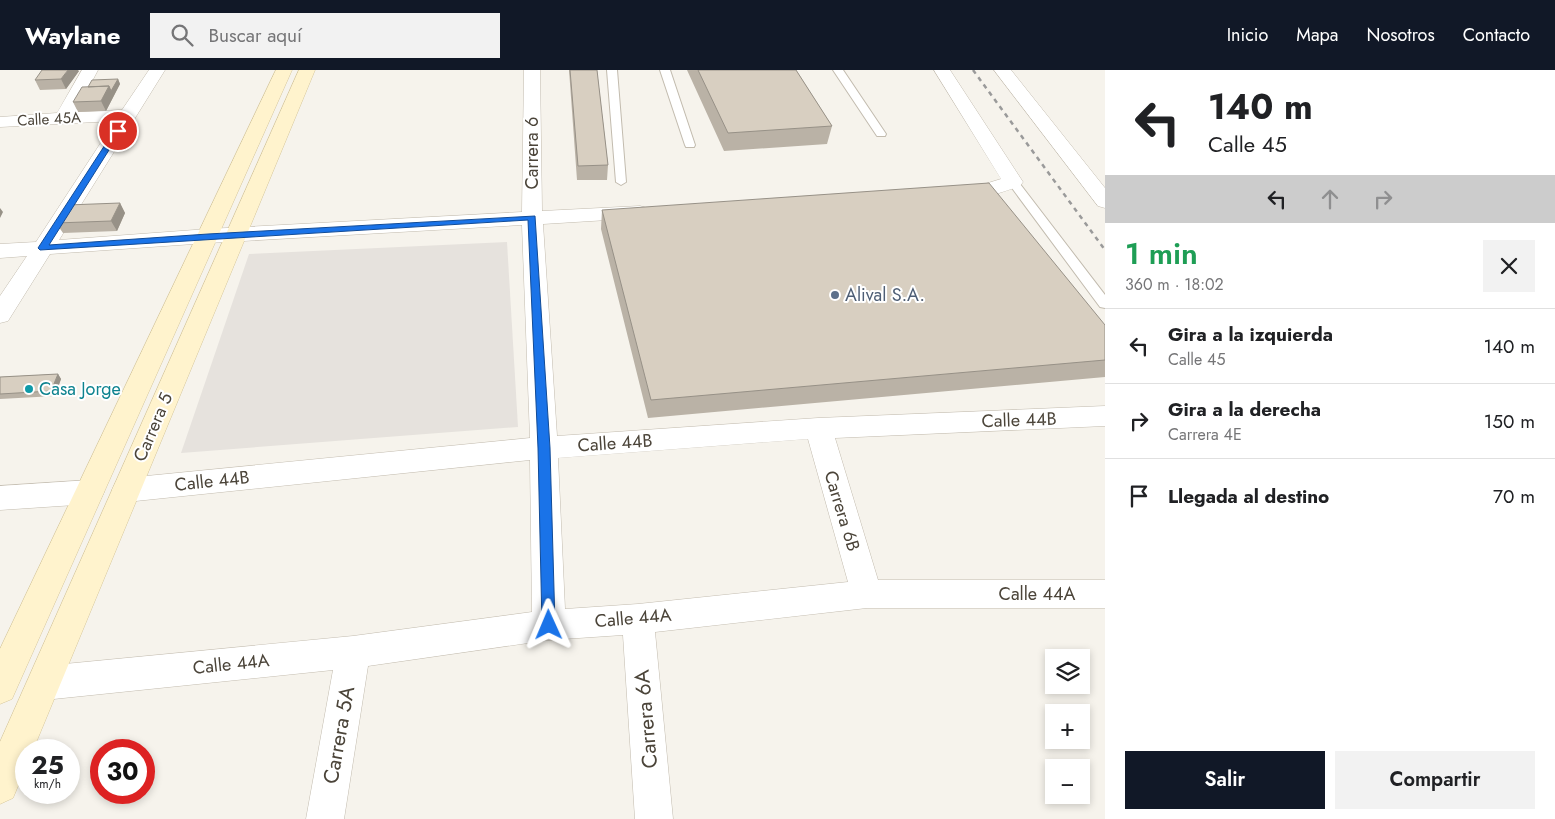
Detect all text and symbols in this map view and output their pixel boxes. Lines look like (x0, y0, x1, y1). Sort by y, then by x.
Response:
search box (150, 13, 500, 58)
text: Waylane (25, 18, 120, 53)
icon: search (168, 21, 196, 49)
text: Buscar aquí (208, 22, 302, 49)
text: Inicio (1227, 22, 1268, 48)
text: Mapa (1296, 22, 1338, 48)
text: Nosotros (1366, 22, 1435, 48)
text: Contacto (1463, 22, 1530, 48)
text: 140 m (1208, 82, 1313, 132)
icon: left (1125, 90, 1190, 155)
street label: Calle 45A (17, 106, 81, 132)
pin (97, 110, 139, 152)
icon: arrive (104, 117, 132, 145)
street label: Carrera 6 (519, 117, 545, 189)
text: Calle 45 (1208, 128, 1287, 160)
icon: left (1263, 185, 1291, 213)
icon: ahead (1316, 185, 1344, 213)
icon: right (1369, 185, 1397, 213)
text: 1 min (1125, 232, 1198, 275)
button: close (1483, 240, 1535, 292)
text: 360 m · 18:02 (1125, 273, 1224, 296)
place label: Alival S.A. (845, 282, 925, 308)
marker: Alival S.A. (829, 289, 841, 301)
text: Gira a la izquierda (1168, 321, 1333, 348)
icon: left (1125, 332, 1153, 360)
text: 140 m (1483, 333, 1535, 360)
text: Calle 45 (1168, 348, 1225, 371)
place label: Casa Jorge (39, 376, 121, 402)
marker: Casa Jorge (23, 383, 35, 395)
street label: Carrera 5 (127, 388, 179, 466)
text: Gira a la derecha (1168, 396, 1321, 423)
street label: Calle 44B (981, 406, 1057, 434)
icon: right (1125, 407, 1153, 435)
text: 150 m (1484, 408, 1535, 435)
text: Carrera 4E (1168, 423, 1242, 446)
street label: Calle 44B (577, 427, 653, 459)
street label: Calle 44B (173, 464, 251, 498)
street label: Carrera 6B (817, 468, 867, 554)
icon: arrive (1125, 482, 1153, 510)
text: Llegada al destino (1168, 483, 1329, 510)
text: 70 m (1493, 483, 1535, 510)
street label: Calle 44A (999, 581, 1076, 607)
position arrow (522, 598, 574, 650)
street label: Calle 44A (594, 602, 673, 634)
street label: Calle 44A (191, 647, 271, 681)
map controls (1045, 649, 1090, 804)
button: layers (1045, 649, 1090, 694)
street label: Carrera 6A (627, 668, 665, 770)
street label: Carrera 5A (316, 684, 362, 786)
button: + (1045, 704, 1090, 749)
speed limit sign: 30 (90, 739, 155, 804)
text: 25 (31, 747, 64, 783)
button: Salir (1125, 751, 1325, 809)
button: Compartir (1335, 751, 1535, 809)
button: − (1045, 759, 1090, 804)
text: km/h (34, 775, 61, 793)

